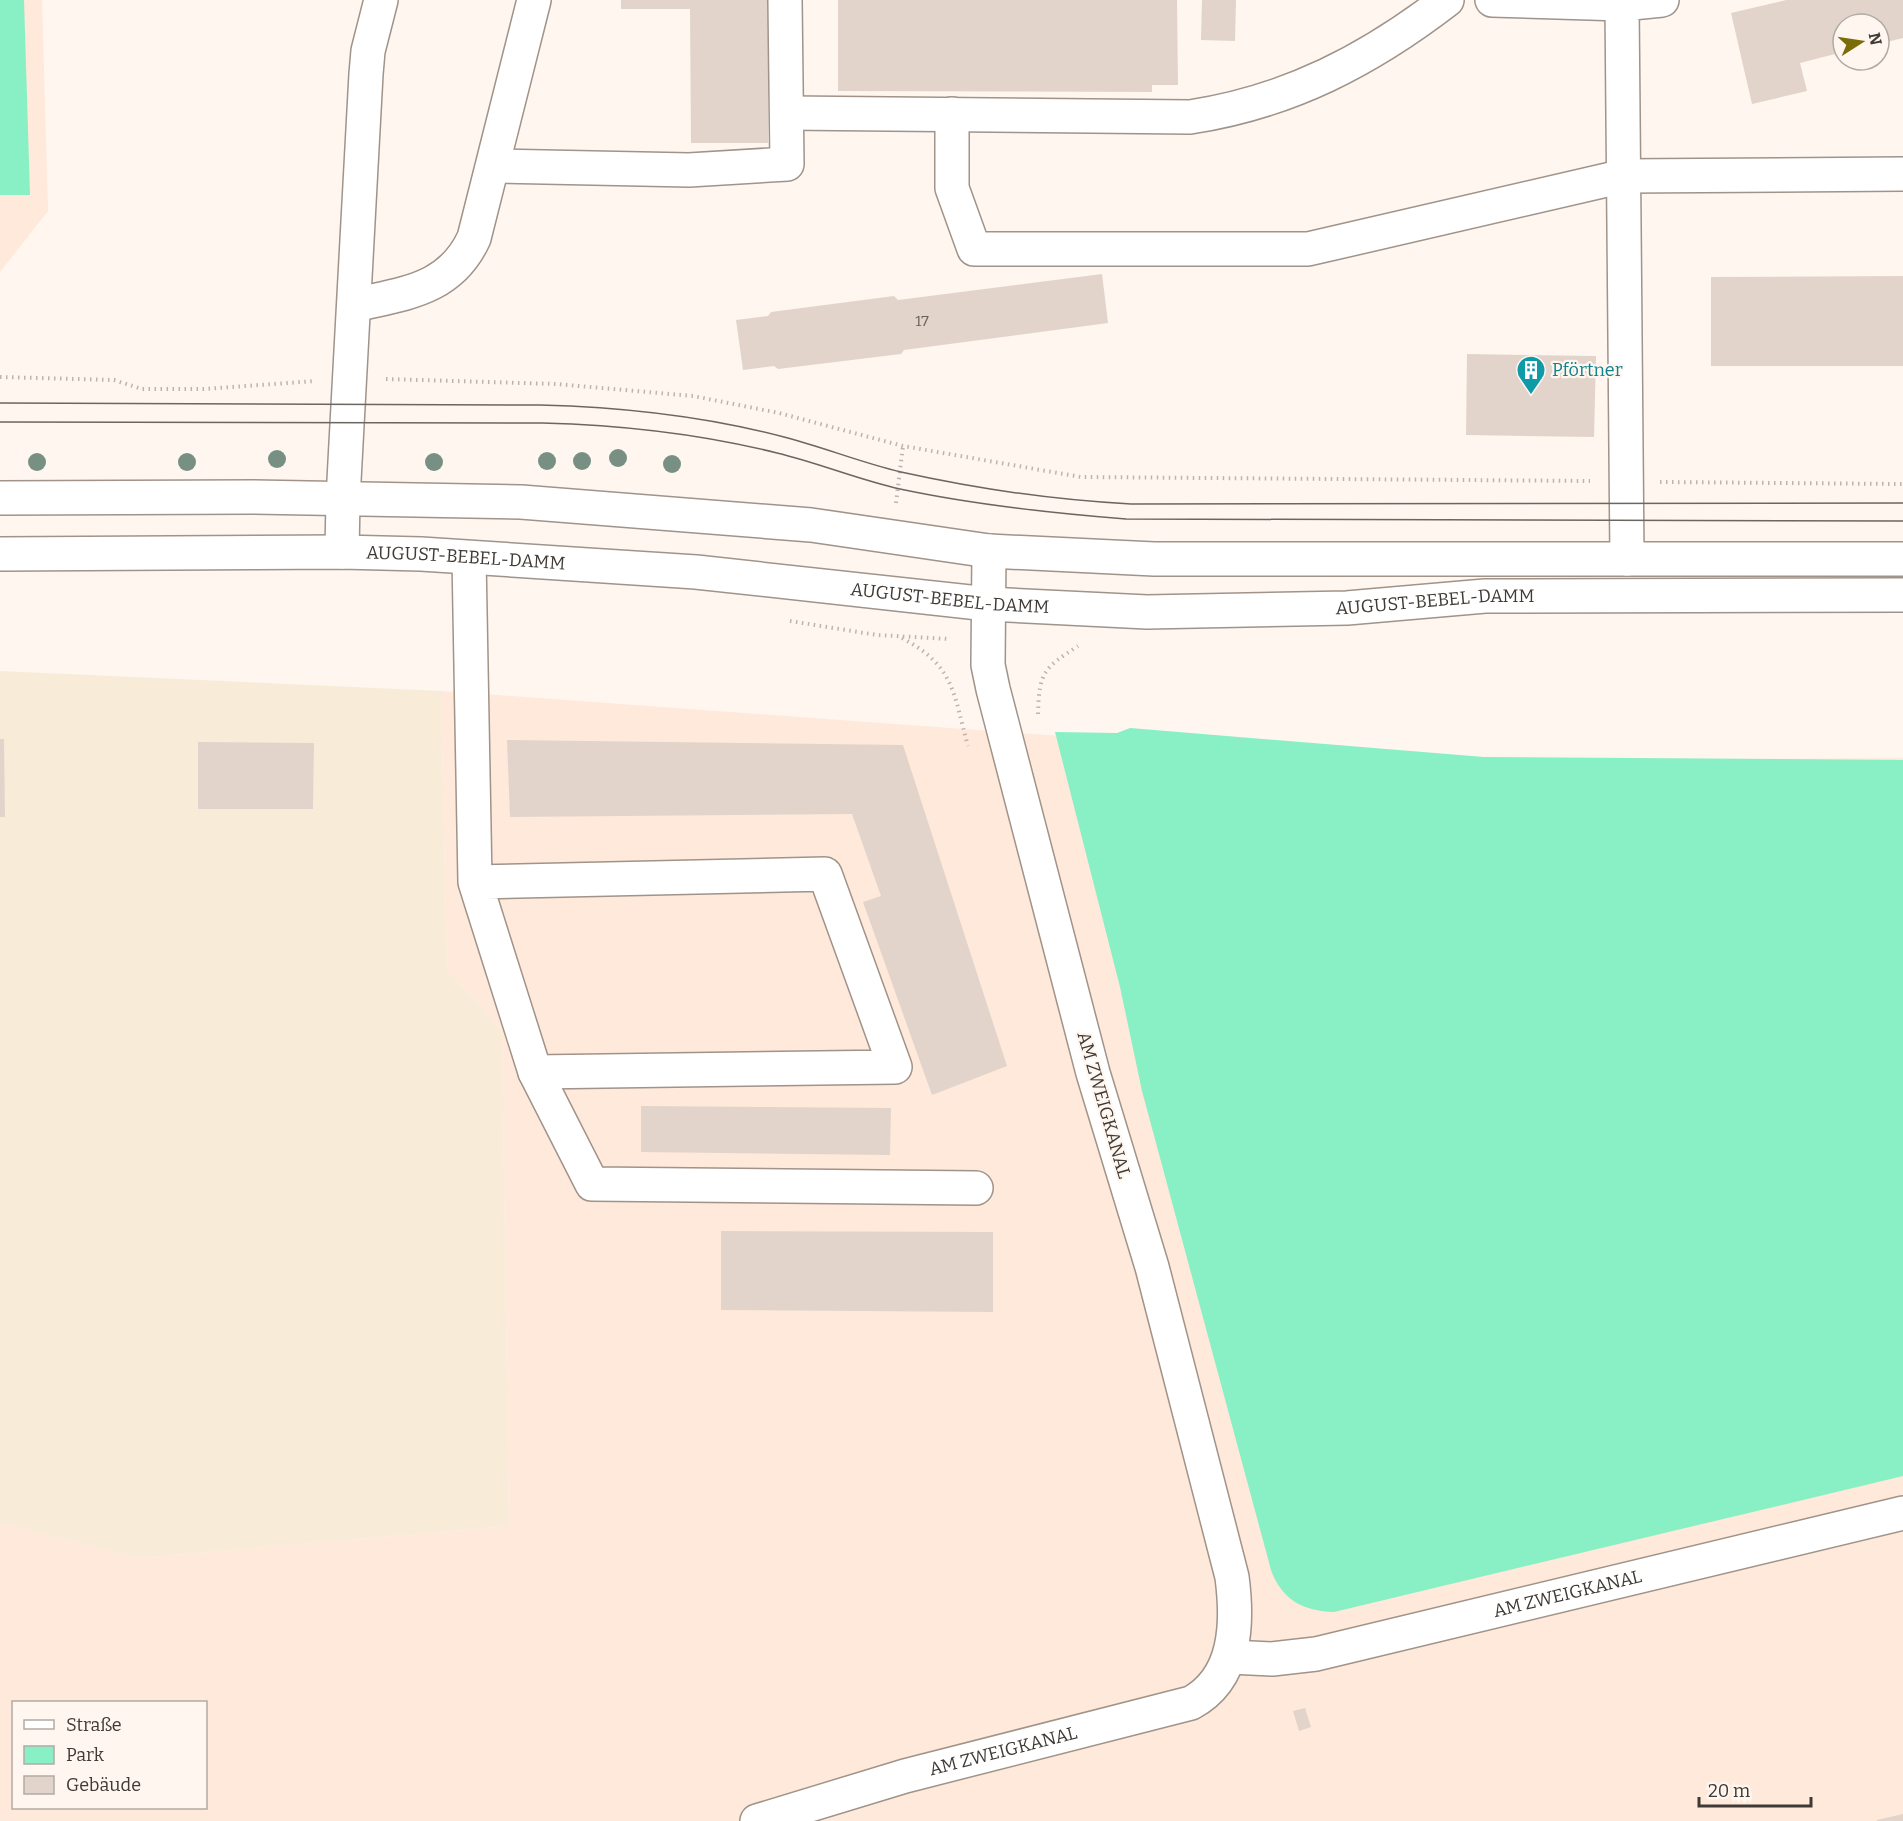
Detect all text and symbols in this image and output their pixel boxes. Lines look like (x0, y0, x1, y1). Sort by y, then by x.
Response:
north arrow (1831, 12, 1891, 72)
text: N (1865, 31, 1886, 47)
house number: 17 (915, 312, 929, 330)
building icon: Pförtner (1515, 354, 1547, 396)
place label: Pförtner (1552, 359, 1623, 381)
street label: AUGUST-BEBEL-DAMM (366, 542, 566, 574)
street label: AUGUST-BEBEL-DAMM (849, 578, 1050, 618)
street label: AUGUST-BEBEL-DAMM (1335, 585, 1535, 619)
street label: AM ZWEIGKANAL (1072, 1029, 1136, 1181)
street label: AM ZWEIGKANAL (1491, 1565, 1644, 1622)
legend (12, 1701, 207, 1809)
text: Straße (66, 1714, 122, 1736)
street label: AM ZWEIGKANAL (927, 1721, 1080, 1780)
text: Park (66, 1744, 105, 1766)
scale bar (1699, 1770, 1812, 1808)
text: Gebäude (66, 1774, 141, 1796)
text: 20 m (1708, 1780, 1750, 1802)

